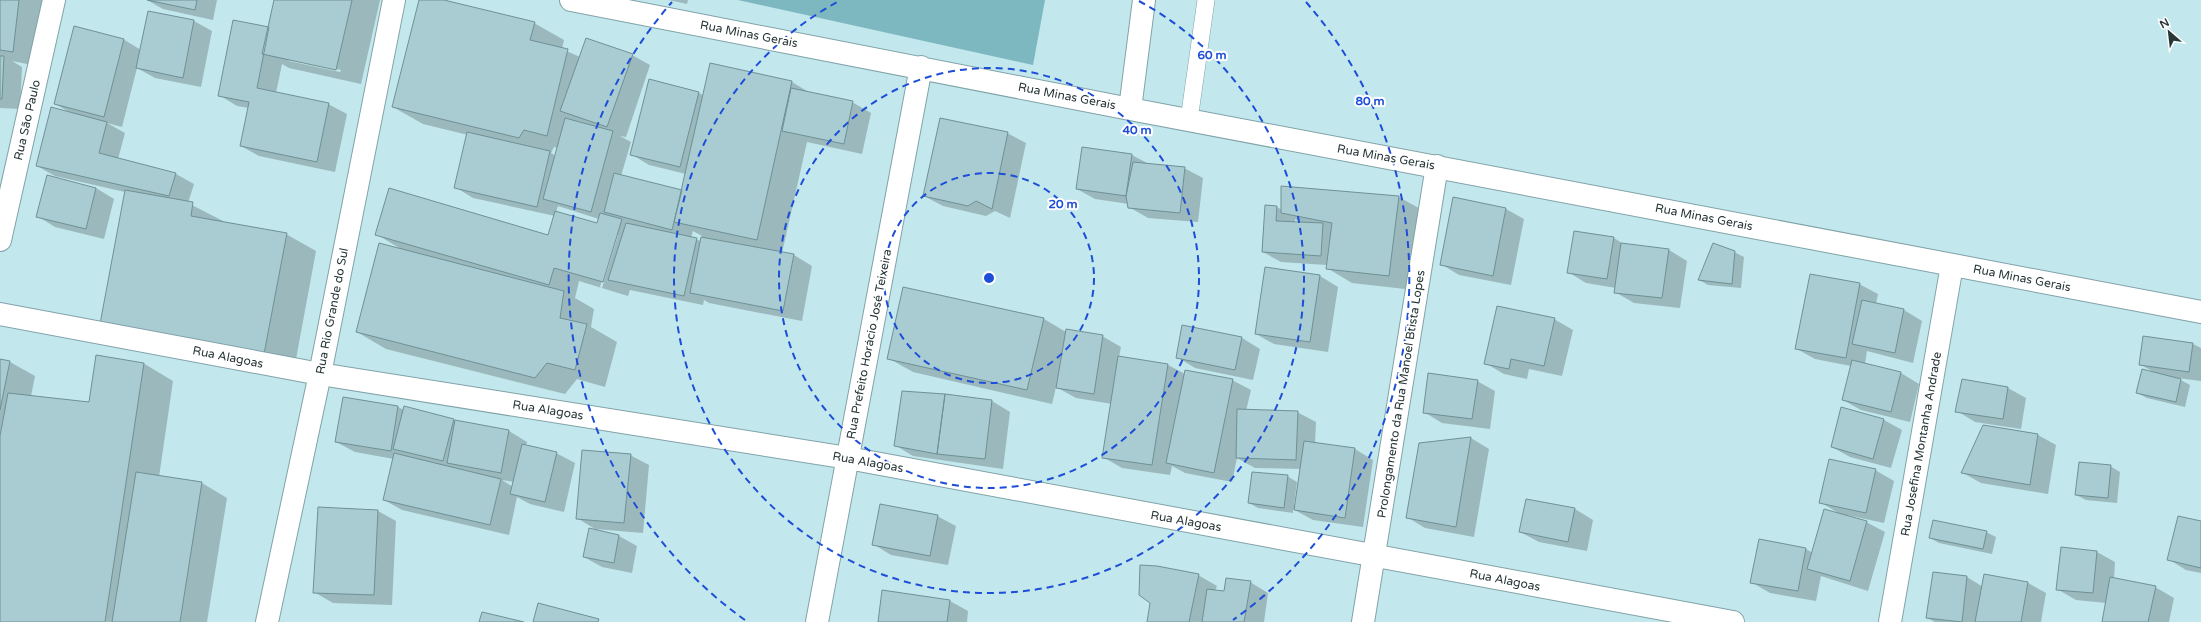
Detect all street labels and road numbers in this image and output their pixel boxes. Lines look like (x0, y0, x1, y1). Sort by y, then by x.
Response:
street label: Rua Minas Gerais (699, 18, 799, 50)
street label: Rua São Paulo (11, 78, 43, 162)
street label: Rua Minas Gerais (1017, 80, 1117, 112)
street label: Rua Minas Gerais (1336, 142, 1436, 173)
street label: Rua Minas Gerais (1654, 201, 1754, 233)
street label: Rua Rio Grande do Sul (313, 247, 351, 375)
street label: Rua Prefeito Horácio José Teixeira (844, 248, 894, 440)
street label: Rua Minas Gerais (1972, 262, 2072, 294)
street label: Prolongamento da Rua Manoel Btista Lopes (1374, 269, 1428, 519)
street label: Rua Alagoas (191, 343, 265, 371)
street label: Rua Josefina Montanha Andrade (1898, 350, 1944, 537)
street label: Rua Alagoas (511, 397, 585, 423)
street label: Rua Alagoas (831, 449, 905, 475)
street label: Rua Alagoas (1149, 508, 1223, 534)
street label: Rua Alagoas (1468, 566, 1542, 594)

